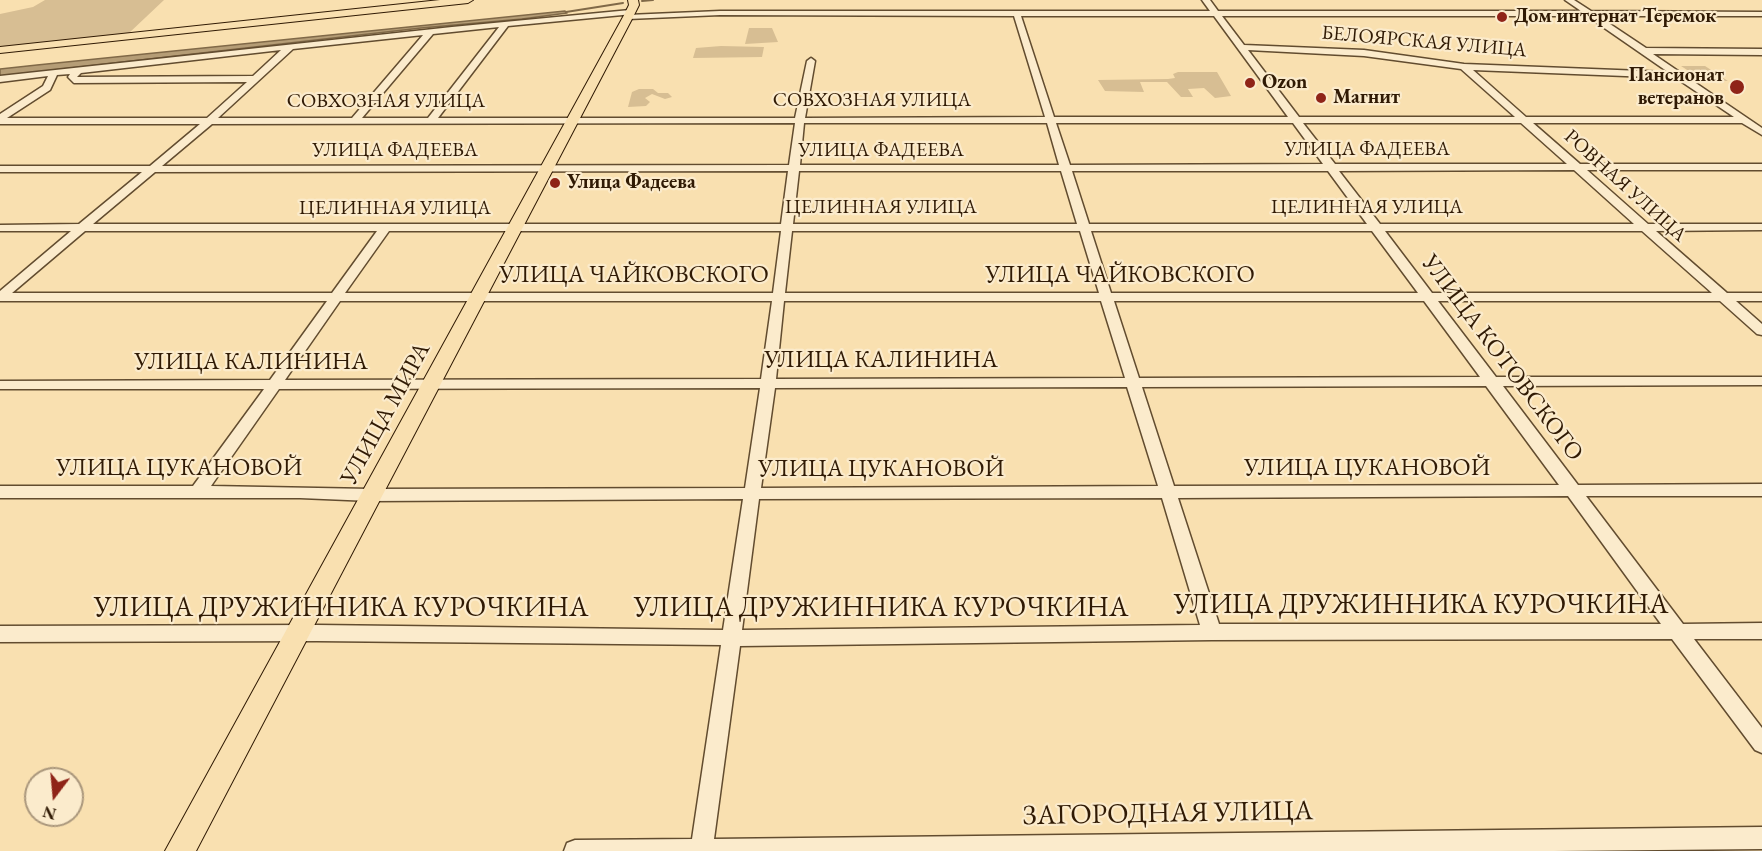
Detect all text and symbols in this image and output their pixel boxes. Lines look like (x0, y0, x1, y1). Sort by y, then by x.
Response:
place label: Дом интернат Теремок (1514, 5, 1716, 29)
marker: Дом интернат Теремок (1495, 10, 1509, 24)
street label: БЕЛОЯРСКАЯ УЛИЦА (1320, 21, 1528, 63)
place label: Пансионат ветеранов (1629, 64, 1724, 111)
place label: Ozon (1262, 71, 1307, 95)
marker: Ozon (1243, 76, 1257, 90)
marker: Пансионат ветеранов (1728, 78, 1746, 96)
place label: Магнит (1333, 86, 1400, 110)
street label: СОВХОЗНАЯ УЛИЦА (773, 89, 971, 113)
street label: СОВХОЗНАЯ УЛИЦА (287, 90, 485, 114)
marker: Магнит (1314, 91, 1328, 105)
street label: РОВНАЯ УЛИЦА (1559, 125, 1691, 247)
street label: УЛИЦА ФАДЕЕВА (1284, 138, 1450, 162)
street label: УЛИЦА ФАДЕЕВА (312, 139, 478, 163)
street label: УЛИЦА ФАДЕЕВА (798, 139, 964, 163)
place label: Улица Фадеева (567, 171, 696, 195)
marker: Улица Фадеева (548, 176, 562, 190)
street label: ЦЕЛИННАЯ УЛИЦА (785, 196, 977, 220)
street label: ЦЕЛИННАЯ УЛИЦА (1271, 196, 1463, 220)
street label: ЦЕЛИННАЯ УЛИЦА (299, 197, 491, 221)
street label: УЛИЦА КОТОВСКОГО (1415, 249, 1589, 467)
street label: УЛИЦА ЧАЙКОВСКОГО (499, 261, 769, 289)
street label: УЛИЦА ЧАЙКОВСКОГО (985, 261, 1255, 289)
street label: УЛИЦА МИРА (335, 338, 437, 490)
street label: УЛИЦА КАЛИНИНА (764, 346, 998, 374)
street label: УЛИЦА КАЛИНИНА (134, 348, 368, 376)
street label: УЛИЦА ЦУКАНОВОЙ (56, 454, 302, 482)
street label: УЛИЦА ЦУКАНОВОЙ (1244, 454, 1490, 482)
street label: УЛИЦА ЦУКАНОВОЙ (758, 455, 1004, 483)
street label: УЛИЦА ДРУЖИННИКА КУРОЧКИНА (1174, 588, 1668, 622)
street label: УЛИЦА ДРУЖИННИКА КУРОЧКИНА (94, 591, 588, 625)
street label: УЛИЦА ДРУЖИННИКА КУРОЧКИНА (634, 591, 1128, 625)
north arrow (24, 767, 84, 827)
street label: ЗАГОРОДНАЯ УЛИЦА (1022, 795, 1314, 833)
text: N (40, 801, 59, 825)

